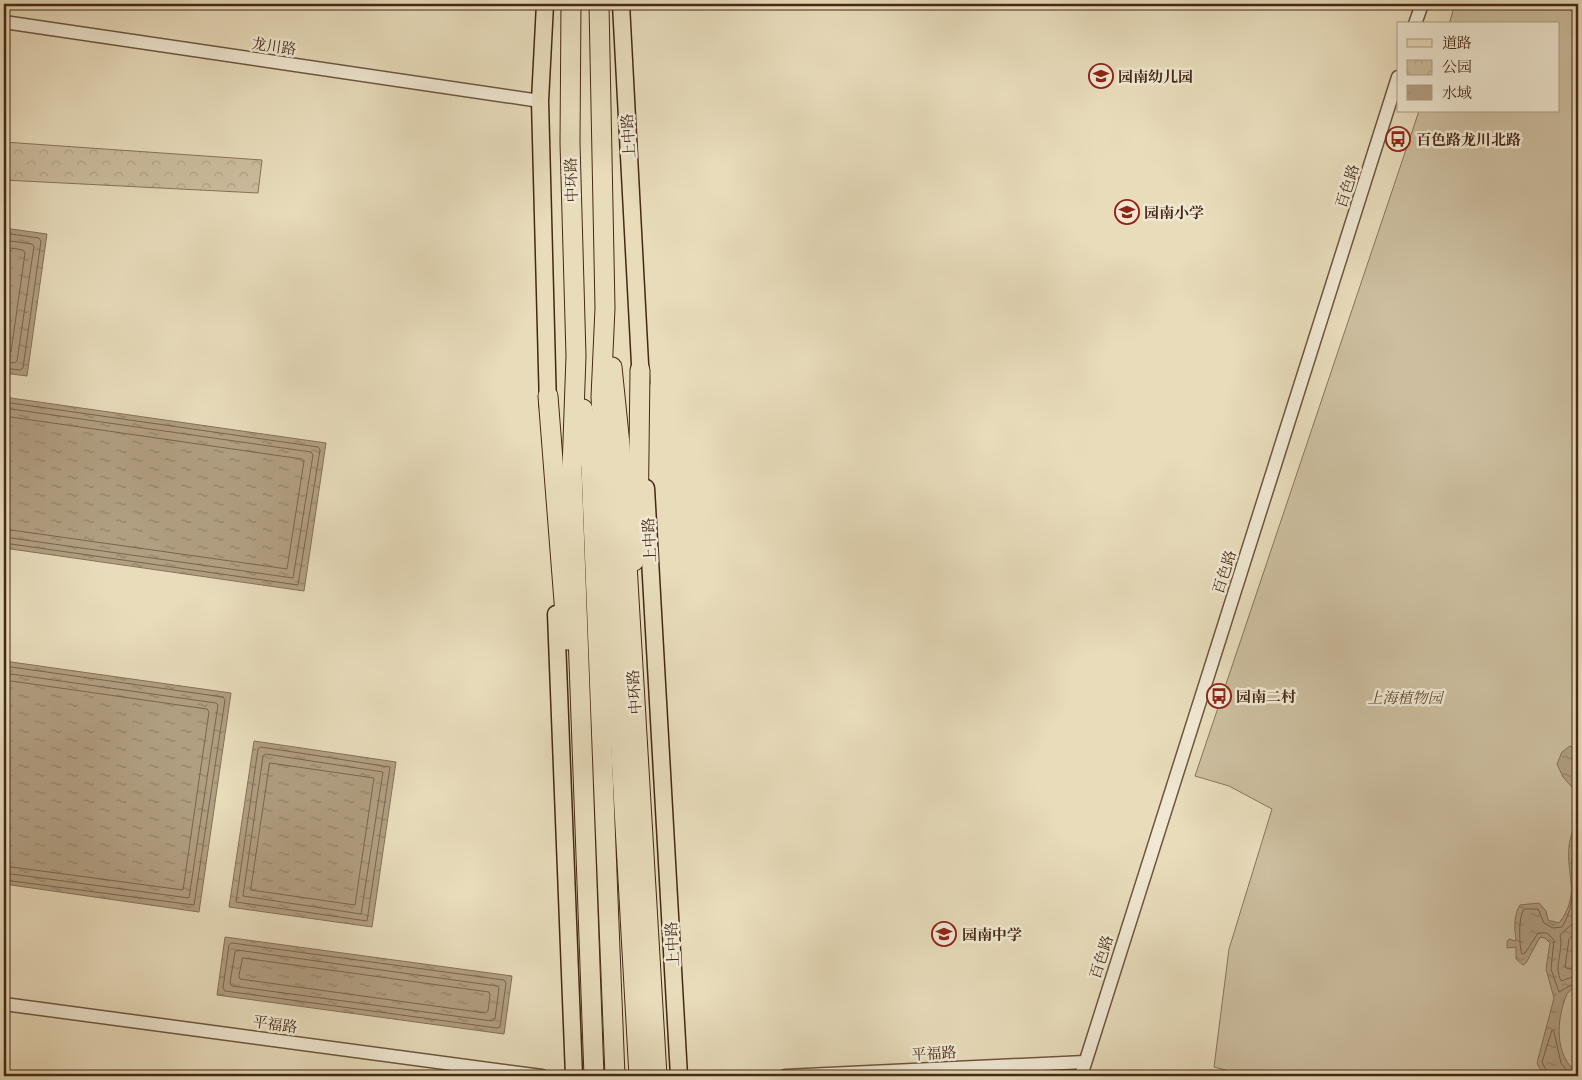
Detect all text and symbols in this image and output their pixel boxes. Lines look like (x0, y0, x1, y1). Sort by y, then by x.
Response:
legend (1397, 22, 1560, 112)
street label: 龙川路 (250, 33, 298, 59)
text: 道路 (1442, 33, 1472, 52)
text: 公园 (1442, 57, 1472, 76)
school or university icon: 园南幼儿园 (1088, 63, 1114, 89)
place label: 园南幼儿园 (1118, 67, 1193, 86)
text: 水域 (1442, 83, 1472, 102)
street label: 上中路 (617, 113, 639, 159)
bus stop icon: 百色路龙川北路 (1385, 126, 1411, 152)
place label: 百色路龙川北路 (1416, 130, 1521, 149)
street label: 中环路 (561, 157, 581, 203)
street label: 百色路 (1331, 162, 1363, 210)
school or university icon: 园南小学 (1114, 199, 1140, 225)
place label: 园南小学 (1144, 203, 1204, 222)
street label: 上中路 (638, 517, 660, 563)
street label: 百色路 (1208, 548, 1240, 596)
street label: 中环路 (623, 669, 645, 715)
bus stop icon: 园南二村 (1206, 683, 1232, 709)
place label: 园南二村 (1236, 687, 1296, 706)
park label: 上海植物园 (1367, 688, 1444, 707)
street label: 上中路 (661, 921, 683, 967)
school or university icon: 园南中学 (931, 921, 957, 947)
place label: 园南中学 (962, 925, 1022, 944)
street label: 百色路 (1085, 933, 1117, 981)
street label: 平福路 (251, 1011, 299, 1037)
street label: 平福路 (911, 1042, 957, 1064)

